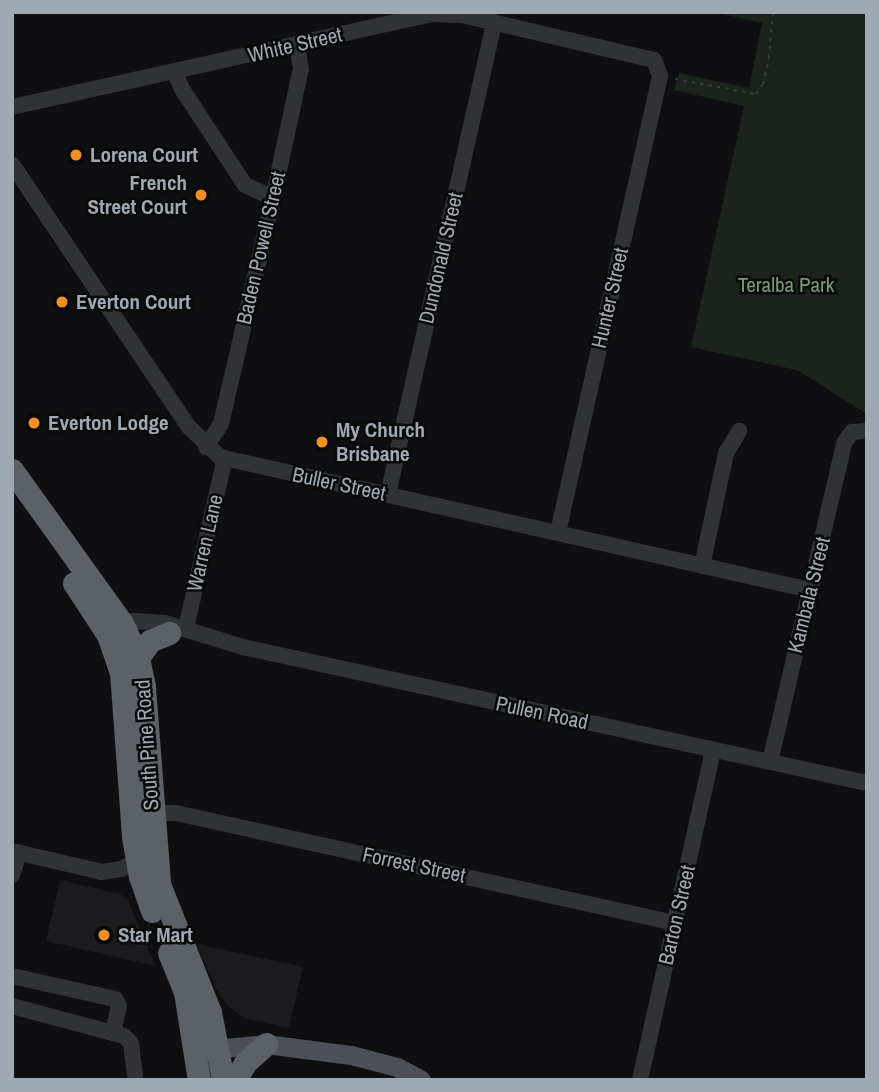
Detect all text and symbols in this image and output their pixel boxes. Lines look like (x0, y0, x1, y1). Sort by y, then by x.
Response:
street label: White Street (246, 22, 344, 68)
place label: Lorena Court (90, 142, 198, 168)
marker: Lorena Court (68, 147, 84, 163)
street label: Baden Powell Street (231, 169, 291, 327)
place label: French Street Court (88, 170, 187, 220)
marker: French Street Court (193, 187, 209, 203)
street label: Dundonald Street (414, 190, 468, 326)
street label: Hunter Street (586, 245, 634, 351)
park label: Teralba Park (738, 272, 834, 298)
place label: Everton Court (76, 289, 191, 315)
marker: Everton Court (54, 294, 70, 310)
place label: Everton Lodge (48, 410, 169, 436)
marker: Everton Lodge (26, 415, 42, 431)
place label: My Church Brisbane (336, 417, 425, 467)
marker: My Church Brisbane (314, 434, 330, 450)
street label: Buller Street (290, 462, 388, 506)
street label: Warren Lane (182, 492, 228, 594)
street label: Kambala Street (782, 534, 836, 656)
street label: South Pine Road (130, 679, 164, 811)
street label: Pullen Road (494, 691, 590, 735)
street label: Forrest Street (360, 842, 468, 888)
street label: Barton Street (653, 863, 701, 967)
place label: Star Mart (118, 922, 193, 948)
marker: Star Mart (96, 927, 112, 943)

